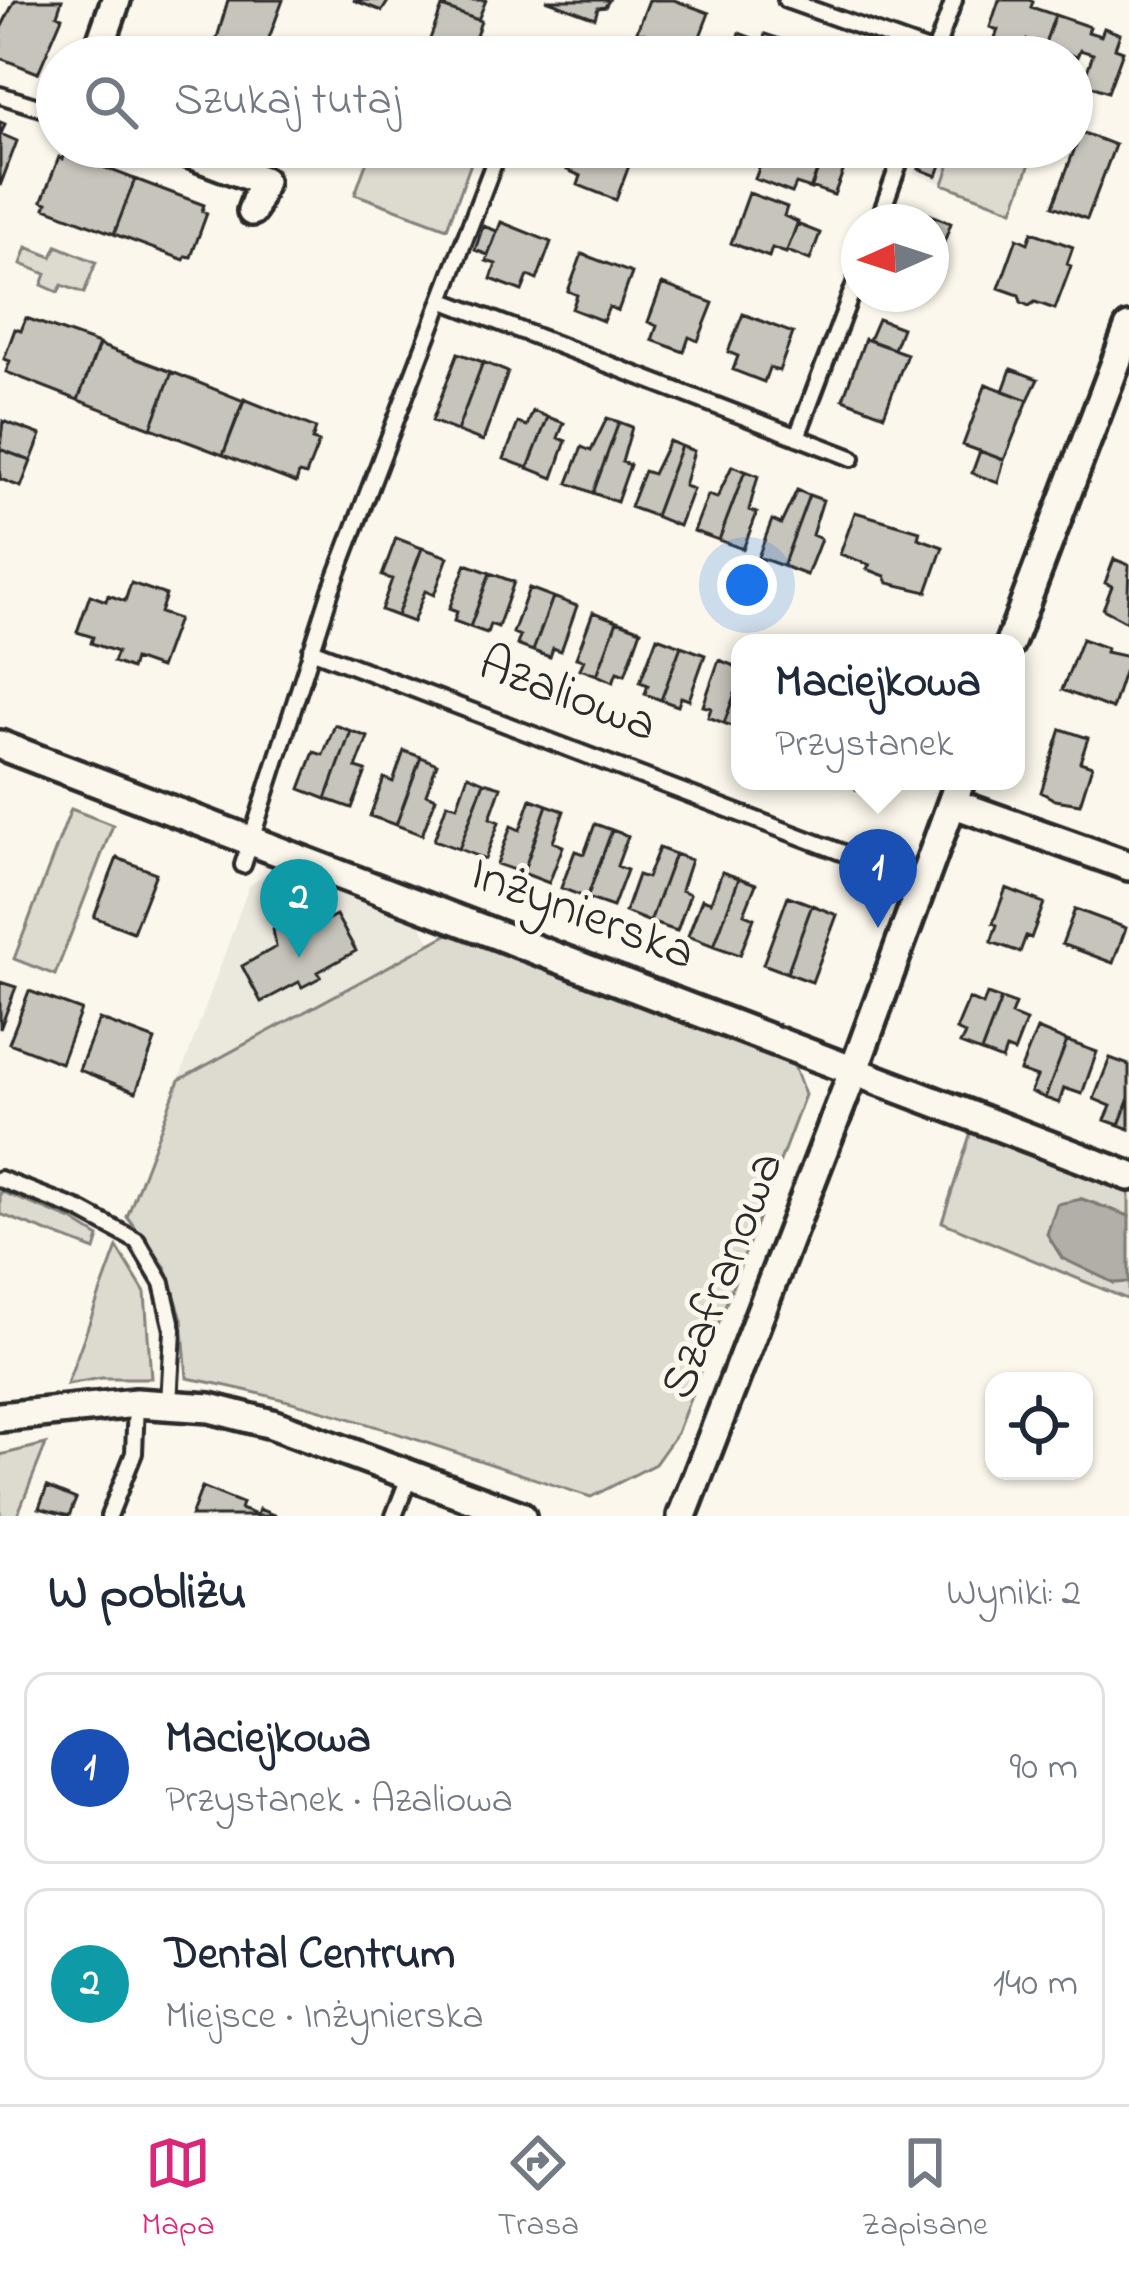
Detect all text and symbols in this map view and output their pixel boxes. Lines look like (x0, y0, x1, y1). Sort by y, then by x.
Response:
search box (36, 36, 1093, 168)
icon: search (78, 69, 144, 135)
text: Szukaj tutaj (174, 69, 401, 135)
north arrow (841, 204, 949, 312)
your location (717, 555, 777, 615)
street label: Azaliowa (467, 628, 667, 764)
popup (731, 634, 1025, 790)
text: Maciejkowa (775, 651, 981, 717)
text: Przystanek (775, 717, 953, 774)
pin: 1 (839, 829, 917, 928)
street label: Inżynierska (459, 838, 705, 992)
pin: 2 (260, 859, 338, 958)
street label: Szafranowa (642, 1141, 806, 1411)
map controls (985, 1372, 1093, 1480)
button: locate (985, 1372, 1093, 1480)
text: W pobliżu (48, 1557, 247, 1632)
text: Wyniki: 2 (946, 1566, 1081, 1623)
text: Maciejkowa (165, 1707, 371, 1773)
text: 1 (84, 1740, 96, 1797)
text: 90 m (1009, 1740, 1078, 1797)
text: Przystanek · Azaliowa (165, 1773, 513, 1830)
text: Dental Centrum (165, 1923, 455, 1989)
text: 2 (80, 1956, 100, 2013)
text: 140 m (993, 1956, 1078, 2013)
text: Miejsce · Inżynierska (165, 1989, 484, 2046)
tab: Mapa (141, 2130, 215, 2250)
tab: Trasa (497, 2130, 579, 2250)
tab: Zapisane (862, 2130, 988, 2250)

